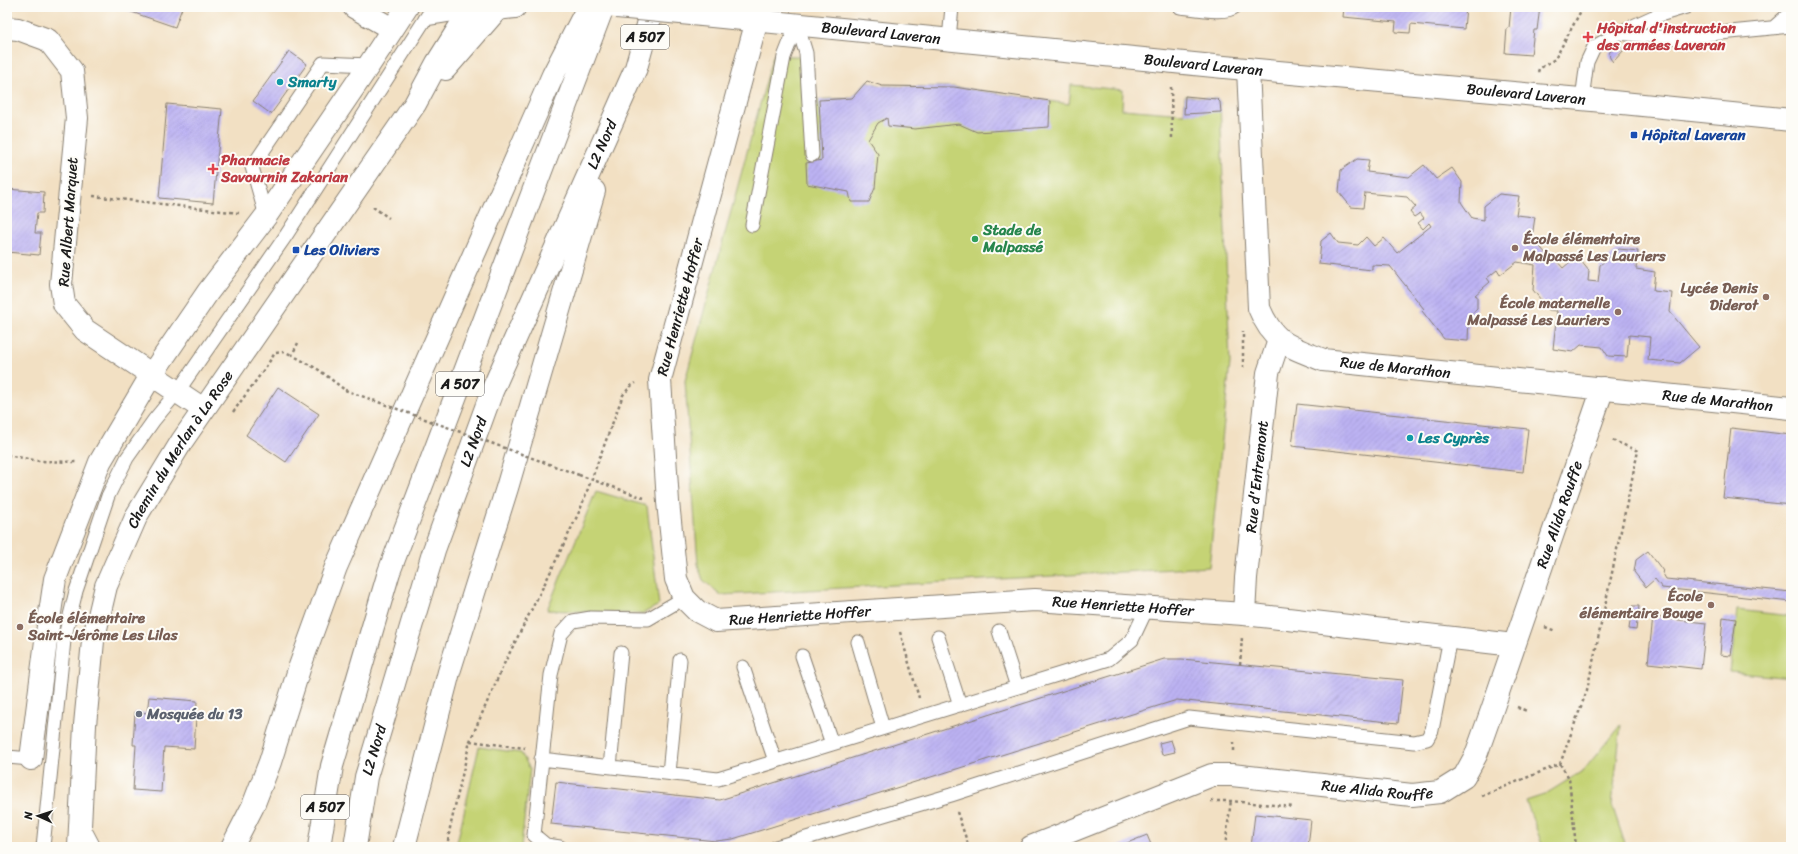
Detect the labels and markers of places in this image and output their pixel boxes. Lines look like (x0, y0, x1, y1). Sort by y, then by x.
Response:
place label: Hôpital d'instruction des armées Laveran (1596, 15, 1737, 58)
marker: Hôpital d'instruction des armées Laveran (1582, 31, 1594, 43)
place label: Smarty (287, 69, 338, 95)
marker: Smarty (275, 77, 285, 87)
place label: Hôpital Laveran (1641, 122, 1746, 148)
marker: Hôpital Laveran (1629, 130, 1639, 140)
place label: Pharmacie Savournin Zakarian (220, 147, 349, 190)
marker: Pharmacie Savournin Zakarian (208, 164, 218, 174)
place label: Stade de Malpassé (982, 217, 1044, 260)
place label: École élémentaire Malpassé Les Lauriers (1522, 226, 1667, 269)
marker: Stade de Malpassé (970, 234, 980, 244)
place label: Les Oliviers (304, 237, 381, 263)
marker: École élémentaire Malpassé Les Lauriers (1510, 243, 1520, 253)
marker: Les Oliviers (291, 245, 301, 255)
place label: Lycée Denis Diderot (1681, 275, 1759, 318)
place label: École maternelle Malpassé Les Lauriers (1466, 290, 1611, 333)
marker: Lycée Denis Diderot (1761, 292, 1771, 302)
marker: École maternelle Malpassé Les Lauriers (1613, 307, 1623, 317)
place label: Les Cyprès (1418, 425, 1490, 451)
marker: Les Cyprès (1405, 433, 1415, 443)
place label: École élémentaire Bouge (1579, 583, 1703, 626)
marker: École élémentaire Bouge (1706, 600, 1716, 610)
place label: École élémentaire Saint-Jérôme Les Lilas (27, 605, 179, 648)
marker: École élémentaire Saint-Jérôme Les Lilas (15, 622, 25, 632)
place label: Mosquée du 13 (146, 701, 243, 727)
marker: Mosquée du 13 (134, 709, 144, 719)

